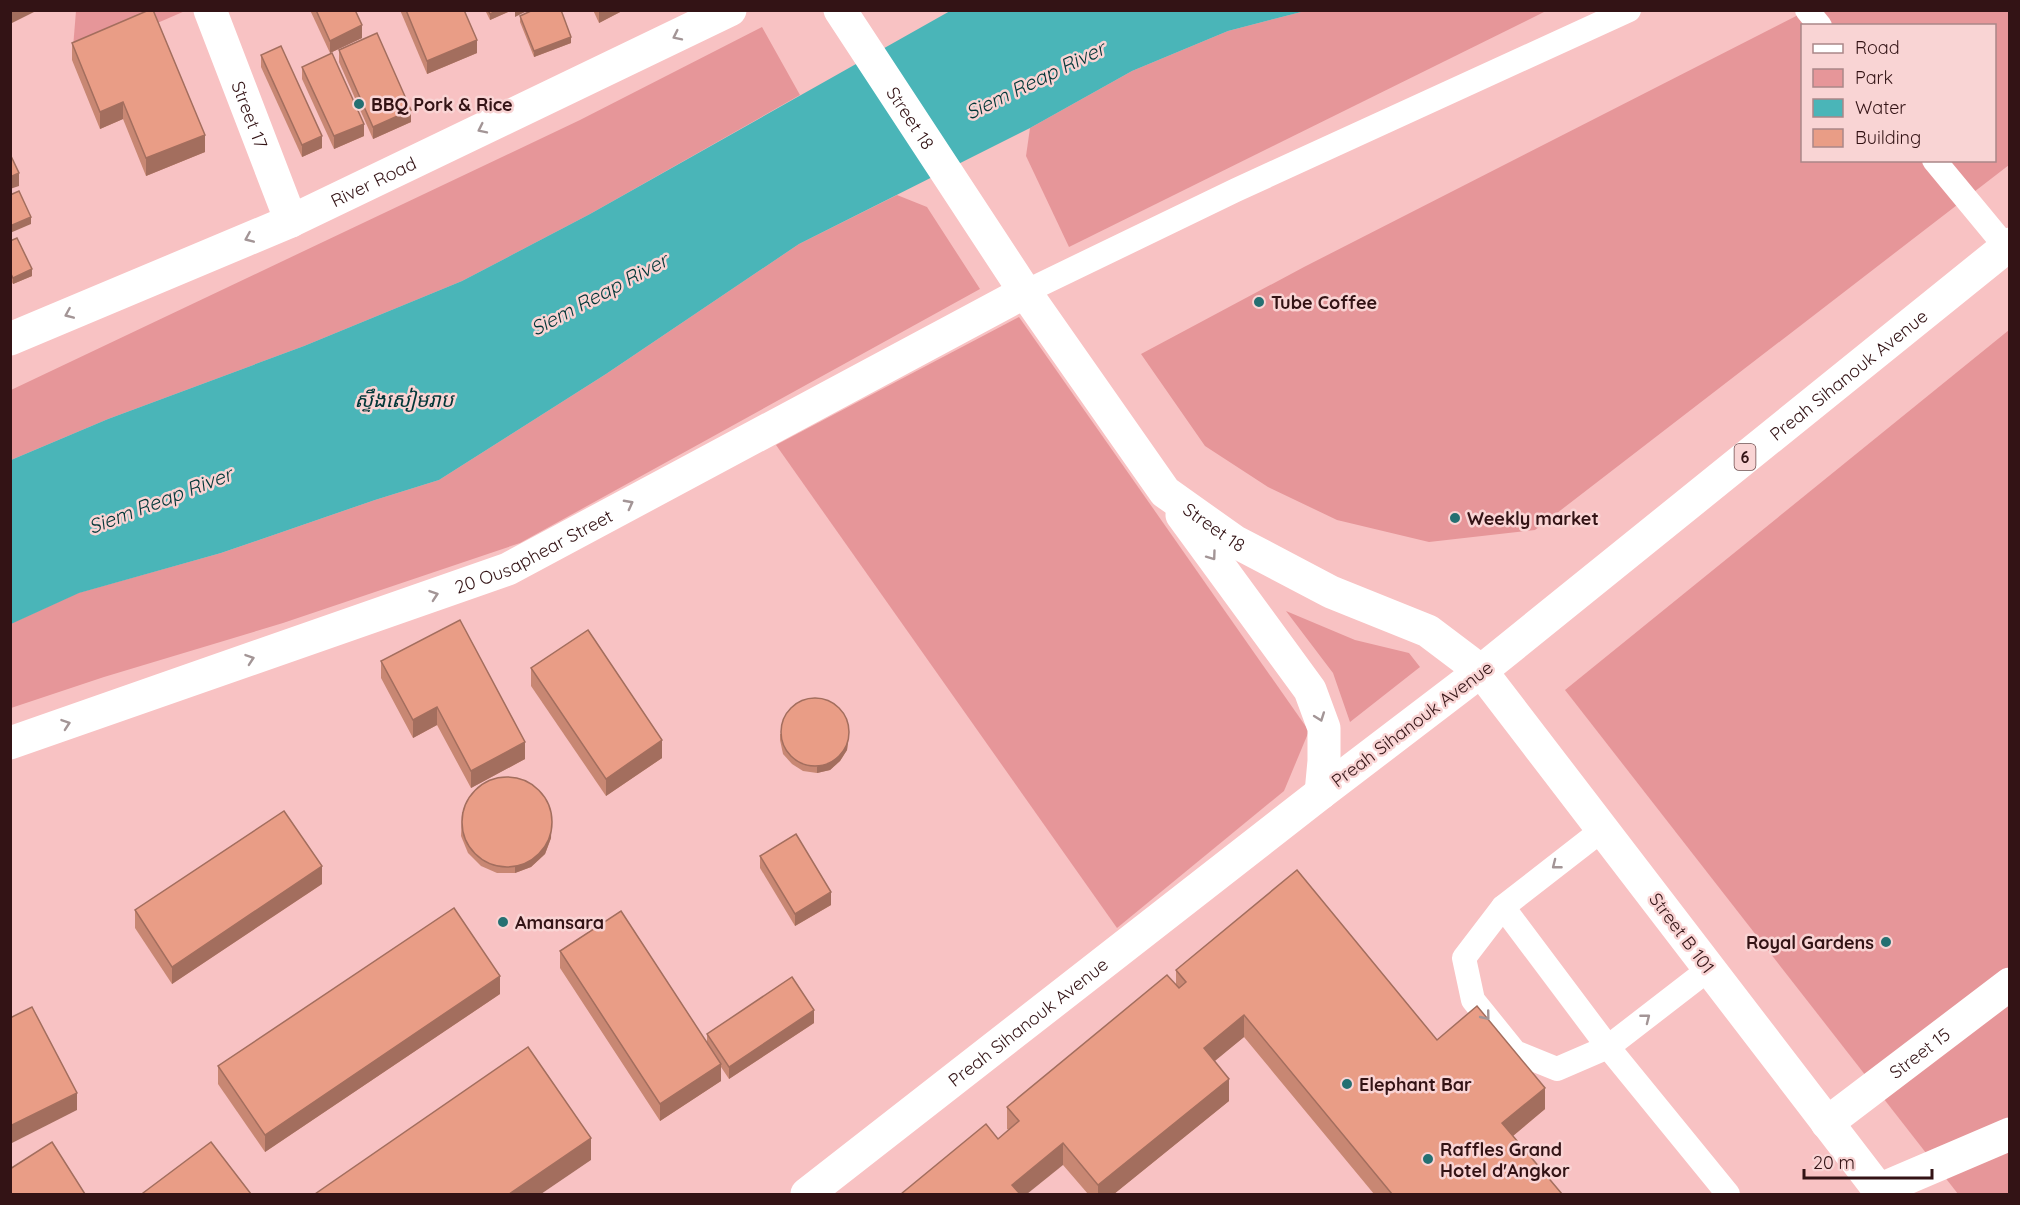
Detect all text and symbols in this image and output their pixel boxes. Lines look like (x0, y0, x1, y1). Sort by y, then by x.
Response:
legend (1801, 24, 1996, 162)
one-way arrow (673, 28, 684, 40)
water label: Siem Reap River (961, 34, 1111, 125)
text: Road (1855, 36, 1900, 59)
text: Park (1855, 66, 1893, 89)
street label: Street 17 (227, 78, 273, 151)
street label: Street 18 (882, 82, 940, 154)
place label: BBQ Pork & Rice (371, 93, 513, 116)
text: Water (1855, 96, 1906, 119)
marker: BBQ Pork & Rice (352, 97, 366, 111)
one-way arrow (478, 122, 489, 134)
text: Building (1855, 126, 1921, 149)
street label: River Road (327, 151, 420, 212)
one-way arrow (244, 231, 255, 243)
water label: Siem Reap River (526, 246, 674, 341)
place label: Tube Coffee (1271, 291, 1377, 314)
marker: Tube Coffee (1252, 295, 1266, 309)
street label: Preah Sihanouk Avenue (1765, 304, 1932, 445)
one-way arrow (64, 307, 75, 319)
water label: ស្ទឹងសៀមរាប (354, 387, 456, 412)
road number: 6 (1734, 444, 1756, 470)
water label: Siem Reap River (85, 460, 238, 539)
street label: Street 18 (1179, 497, 1249, 556)
one-way arrow (623, 500, 633, 511)
street label: 20 Ousaphear Street (452, 504, 616, 598)
place label: Weekly market (1467, 507, 1599, 530)
marker: Weekly market (1448, 511, 1462, 525)
one-way arrow (1205, 550, 1216, 561)
one-way arrow (428, 590, 439, 603)
one-way arrow (244, 654, 255, 667)
street label: Preah Sihanouk Avenue (1327, 656, 1497, 792)
one-way arrow (1312, 712, 1325, 722)
one-way arrow (60, 718, 71, 731)
one-way arrow (1551, 858, 1562, 869)
street label: Street B 101 (1644, 888, 1720, 978)
place label: Amansara (515, 911, 604, 934)
marker: Amansara (496, 915, 510, 929)
place label: Royal Gardens (1746, 931, 1874, 954)
marker: Royal Gardens (1879, 935, 1893, 949)
street label: Preah Sihanouk Avenue (943, 952, 1112, 1091)
one-way arrow (1479, 1009, 1490, 1020)
one-way arrow (1639, 1014, 1650, 1025)
street label: Street 15 (1884, 1022, 1954, 1083)
place label: Elephant Bar (1359, 1073, 1472, 1096)
marker: Elephant Bar (1340, 1077, 1354, 1091)
place label: Raffles Grand Hotel d'Angkor (1440, 1138, 1570, 1182)
scale bar (1804, 1142, 1932, 1180)
text: 20 m (1813, 1151, 1855, 1174)
marker: Raffles Grand Hotel d'Angkor (1421, 1152, 1435, 1166)

